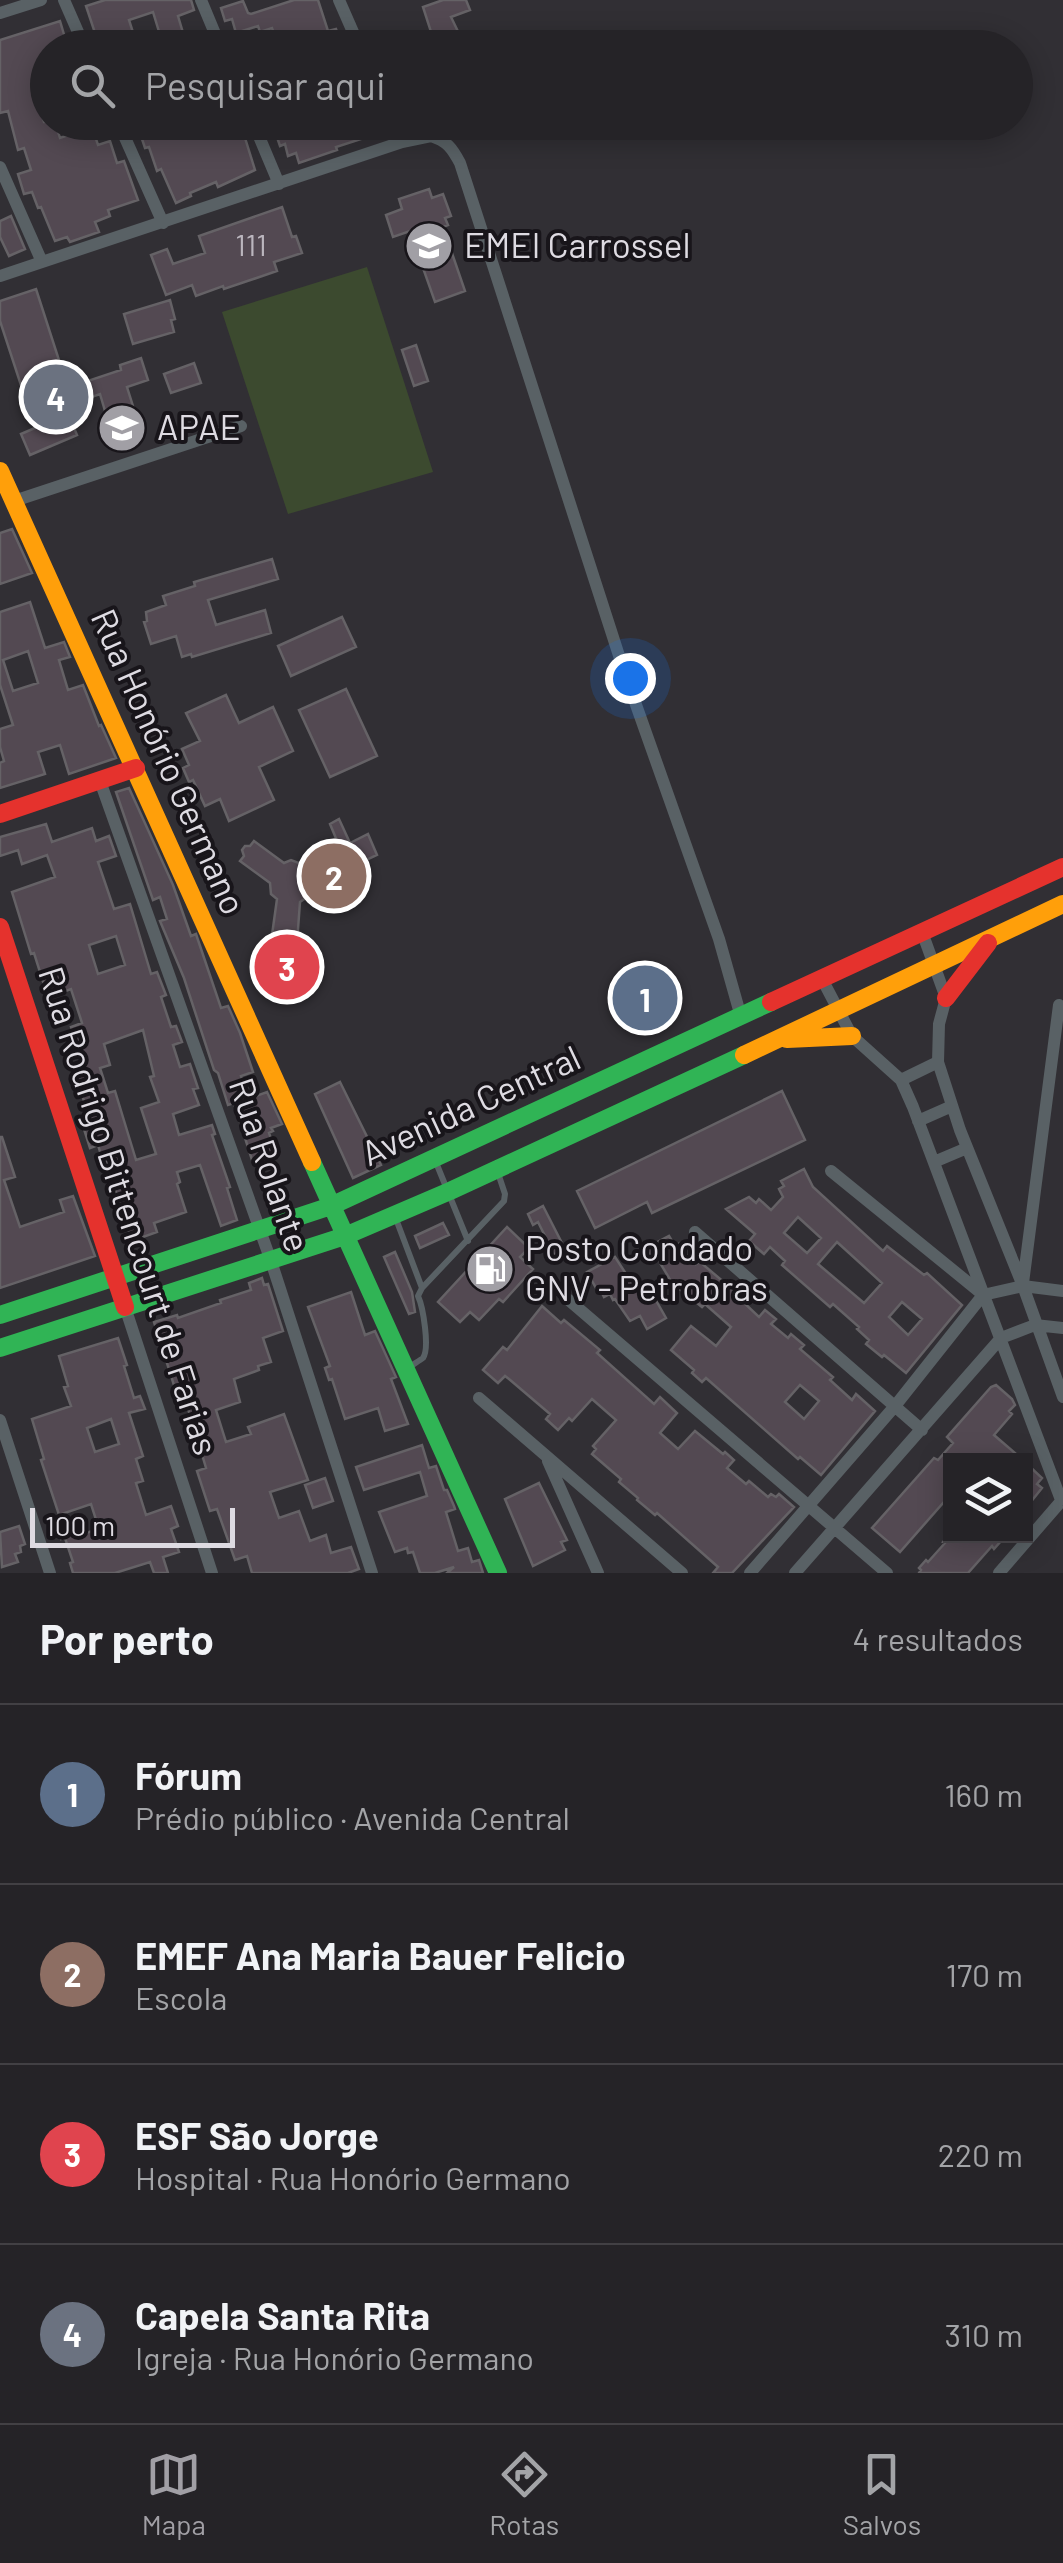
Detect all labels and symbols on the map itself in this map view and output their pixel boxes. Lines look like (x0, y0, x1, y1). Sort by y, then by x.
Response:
school or university icon: EMEI Carrossel (403, 220, 455, 272)
place label: EMEI Carrossel (464, 223, 691, 265)
house number: 111 (235, 226, 267, 262)
pin: 4 (23, 360, 88, 434)
school or university icon: APAE (96, 402, 148, 454)
place label: APAE (157, 405, 241, 447)
street label: Rua Honório Germano (84, 602, 256, 920)
your location (605, 653, 656, 704)
pin: 2 (302, 838, 366, 914)
pin: 3 (254, 930, 320, 1004)
pin: 1 (612, 960, 678, 1036)
street label: Rua Rodrigo Bittencourt de Farias (31, 961, 229, 1460)
street label: Avenida Central (354, 1035, 586, 1173)
street label: Rua Rolante (222, 1072, 320, 1257)
place label: Posto Condado GNV - Petrobras (525, 1226, 768, 1308)
fuel station icon: Posto Condado GNV - Petrobras (464, 1243, 516, 1295)
scale bar (30, 1503, 235, 1548)

